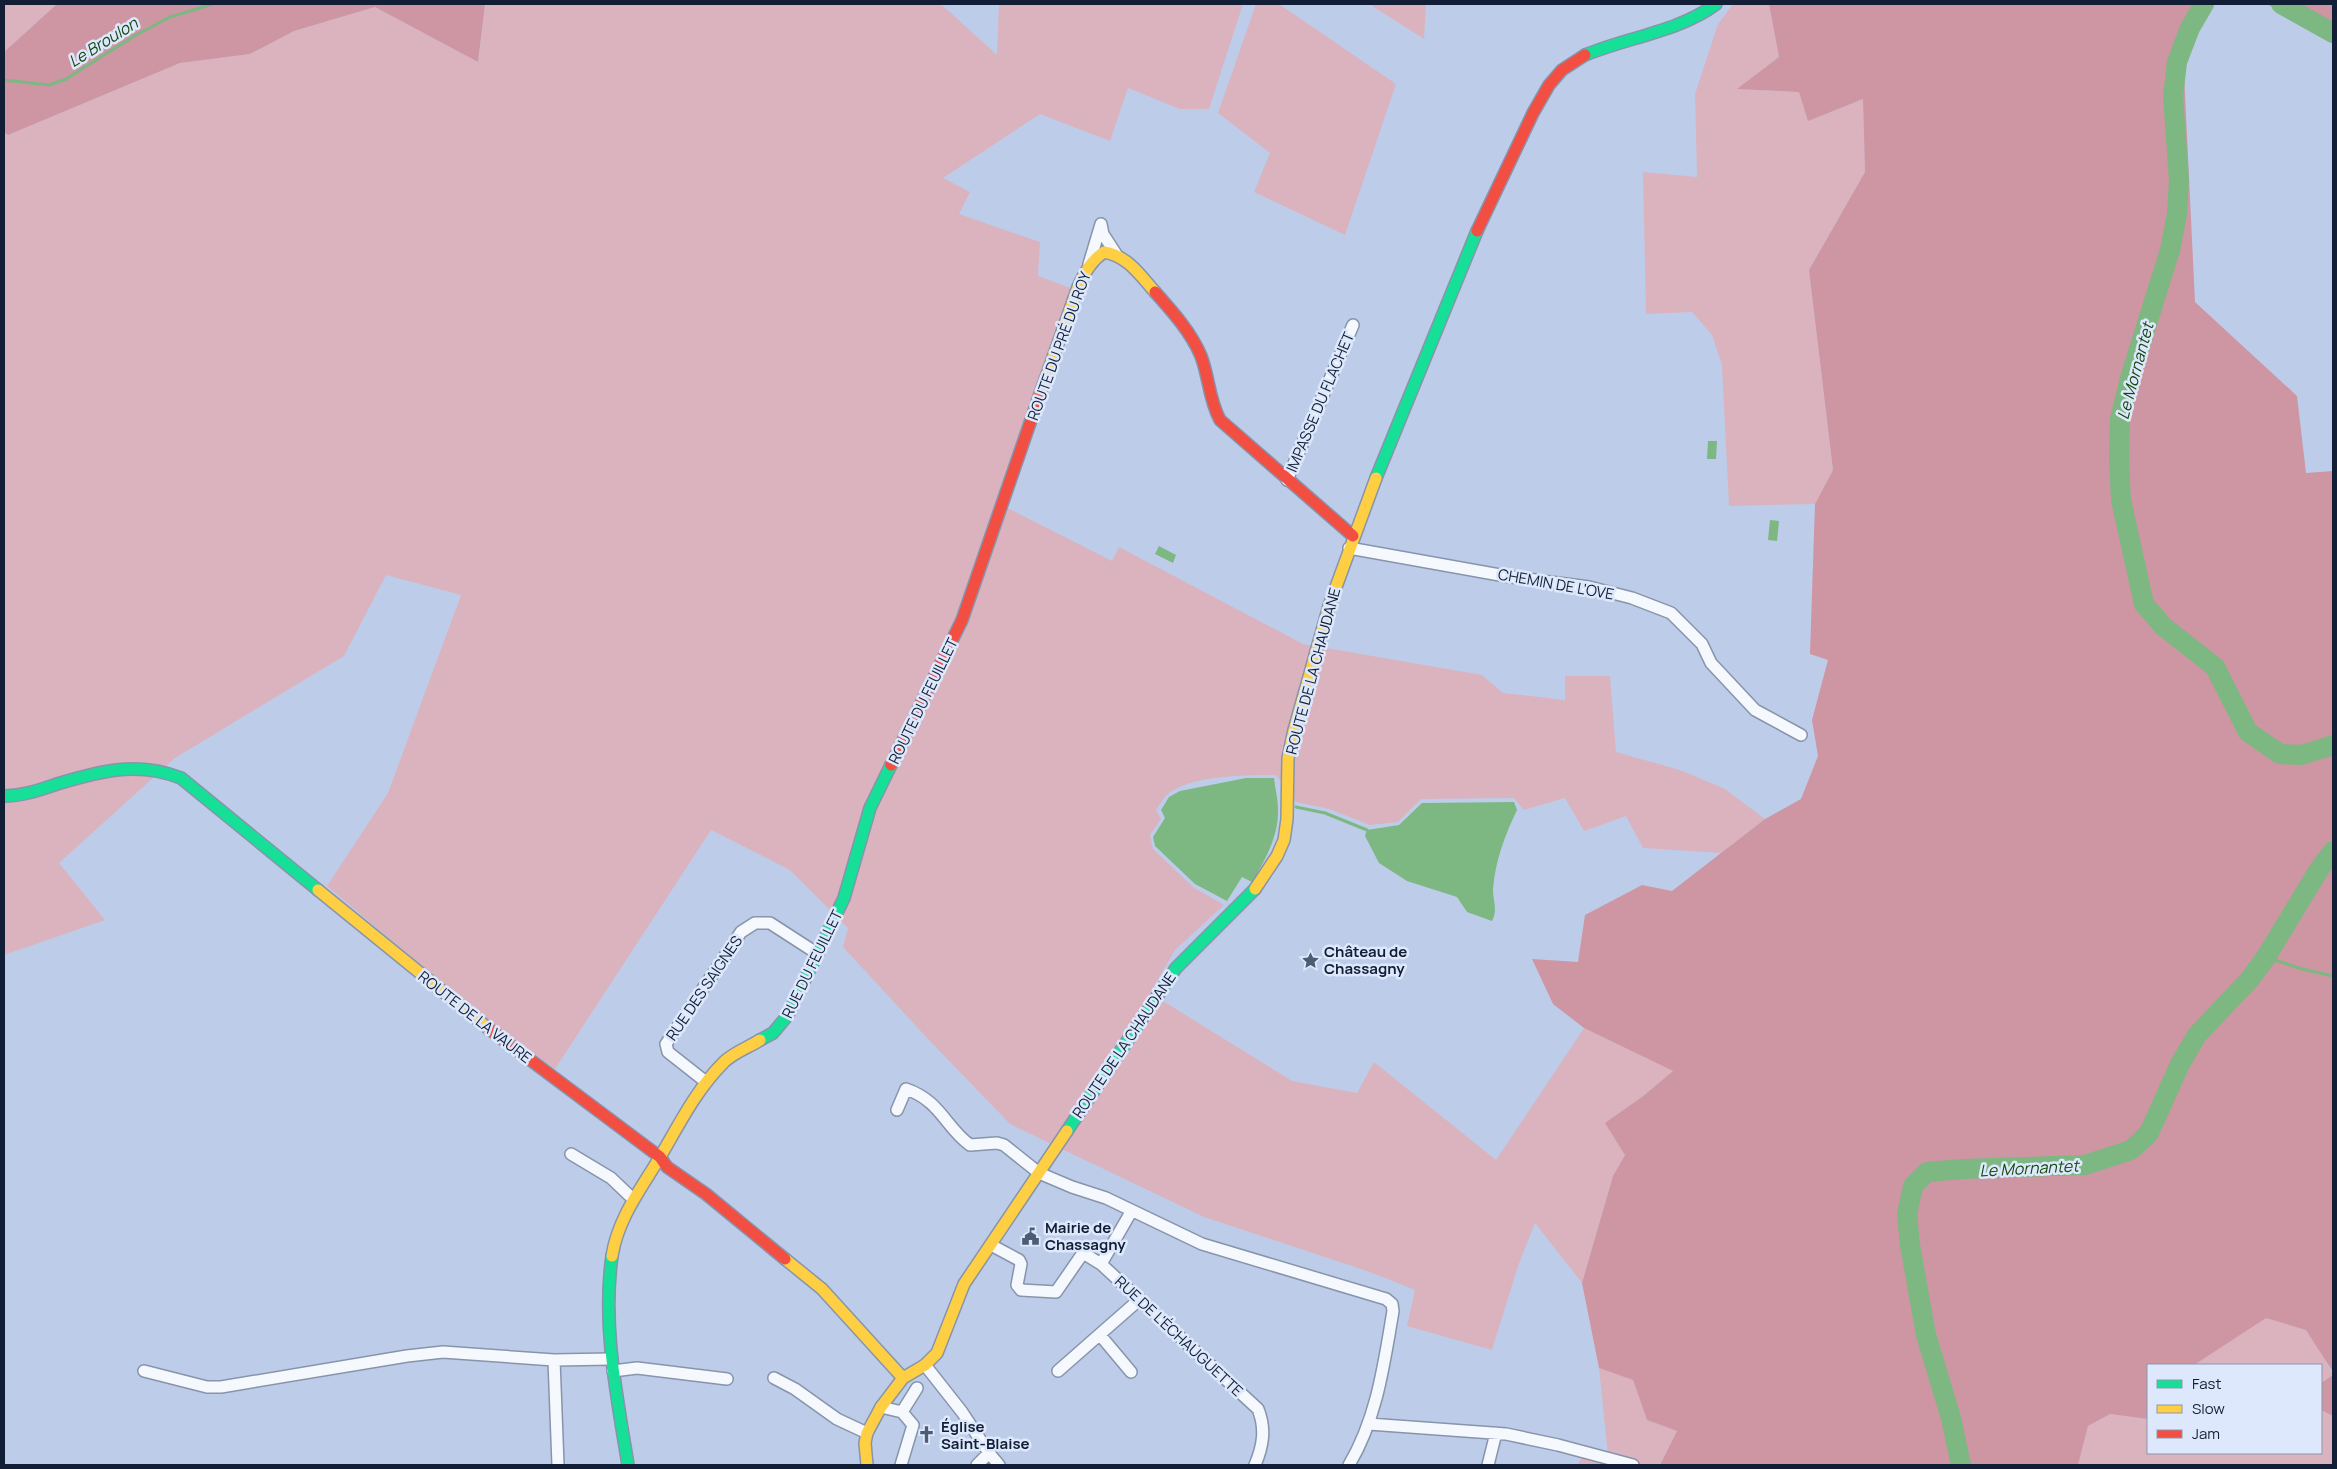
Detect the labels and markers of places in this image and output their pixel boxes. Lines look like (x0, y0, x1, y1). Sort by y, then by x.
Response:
place label: Château de Chassagny (1324, 941, 1407, 979)
place icon: Château de Chassagny (1300, 950, 1320, 970)
place label: Mairie de Chassagny (1045, 1217, 1126, 1255)
public building icon: Mairie de Chassagny (1021, 1226, 1041, 1246)
place label: Église Saint-Blaise (941, 1416, 1030, 1454)
church icon: Église Saint-Blaise (917, 1425, 937, 1445)

